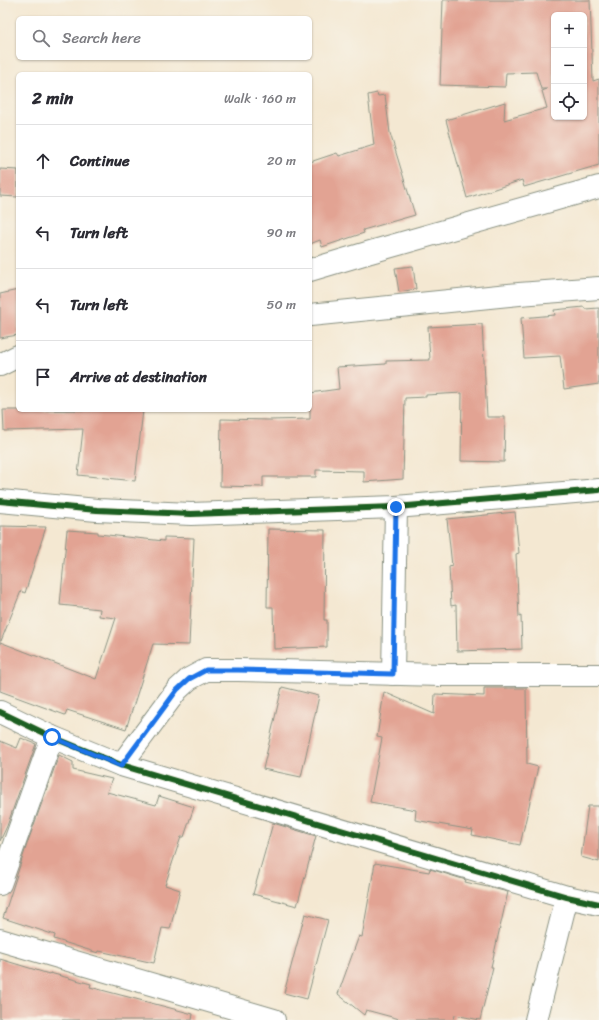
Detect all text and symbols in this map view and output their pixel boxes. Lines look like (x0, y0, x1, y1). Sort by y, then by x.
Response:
map controls (551, 12, 587, 120)
button: + (551, 12, 587, 48)
search box (16, 16, 312, 60)
text: Search here (62, 25, 141, 51)
icon: search (30, 27, 52, 49)
button: − (551, 48, 587, 84)
text: 2 min (32, 83, 73, 113)
button: locate (551, 84, 587, 120)
text: Walk · 160 m (224, 87, 296, 110)
text: Continue (70, 148, 130, 174)
text: 20 m (267, 149, 296, 172)
icon: ahead (32, 150, 54, 172)
text: Turn left (70, 220, 128, 246)
text: 90 m (266, 221, 296, 244)
icon: left (32, 222, 54, 244)
text: Turn left (70, 292, 128, 318)
text: 50 m (266, 293, 296, 316)
icon: left (32, 294, 54, 316)
text: Arrive at destination (70, 364, 207, 390)
icon: arrive (32, 366, 54, 388)
route end (387, 498, 405, 516)
route start (43, 728, 61, 746)

